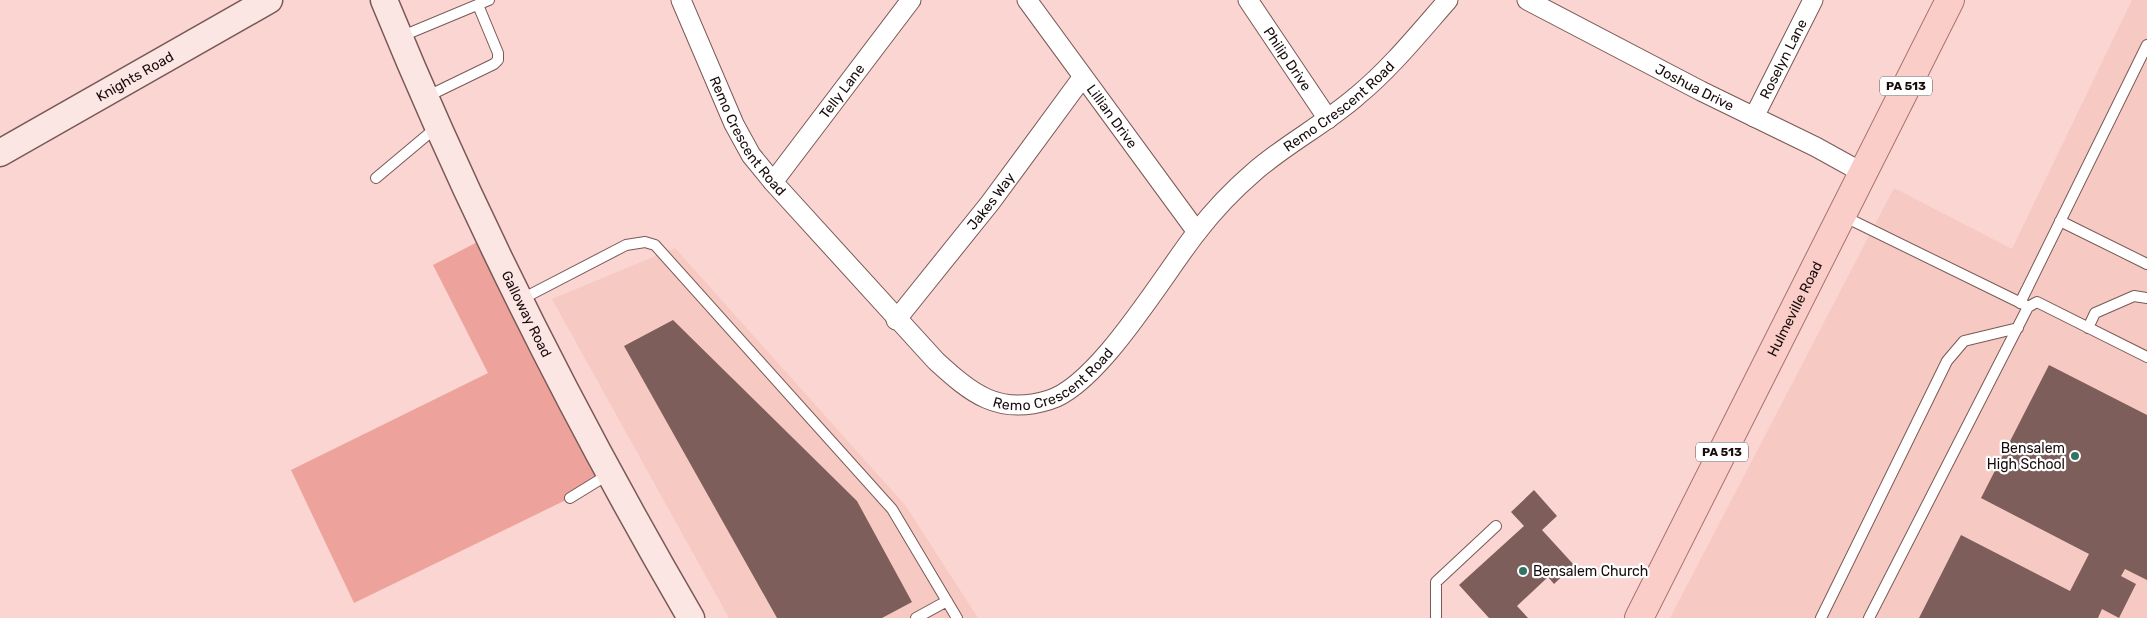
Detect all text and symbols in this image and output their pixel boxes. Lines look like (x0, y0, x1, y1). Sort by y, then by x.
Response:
street label: Roselyn Lane (1756, 16, 1811, 102)
street label: Philip Drive (1260, 24, 1315, 94)
street label: Knights Road (93, 48, 176, 105)
street label: Remo Crescent Road (1280, 58, 1398, 155)
street label: Telly Lane (816, 60, 868, 122)
street label: Joshua Drive (1652, 60, 1737, 114)
street label: Remo Crescent Road (706, 74, 790, 199)
road number: PA 513 (1880, 76, 1932, 95)
street label: Lillian Drive (1083, 81, 1141, 151)
street label: Jakes Way (963, 169, 1018, 233)
street label: Hulmeville Road (1763, 258, 1826, 359)
street label: Galloway Road (498, 268, 555, 360)
street label: Remo Crescent Road (991, 344, 1117, 414)
place label: Bensalem High School (1987, 440, 2065, 473)
road number: PA 513 (1696, 442, 1748, 462)
marker: Bensalem High School (2069, 450, 2081, 462)
place label: Bensalem Church (1533, 563, 1648, 580)
marker: Bensalem Church (1517, 565, 1529, 577)

